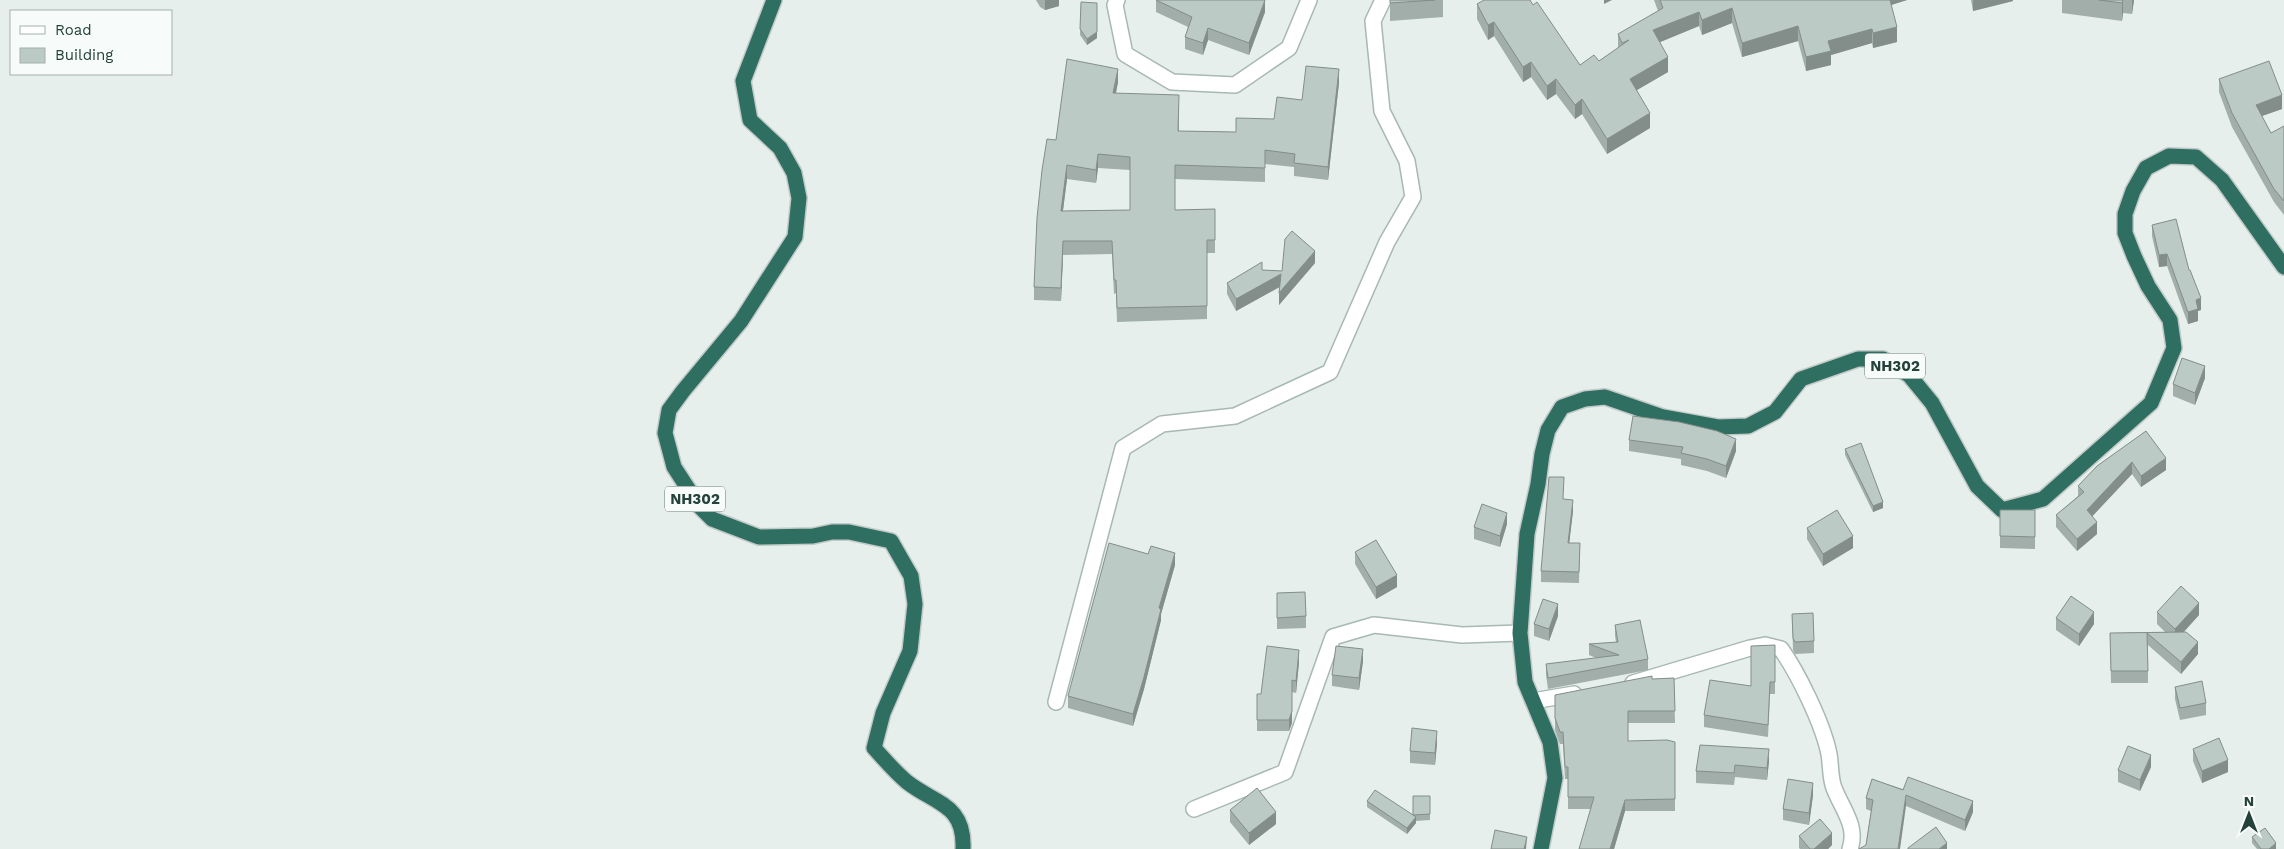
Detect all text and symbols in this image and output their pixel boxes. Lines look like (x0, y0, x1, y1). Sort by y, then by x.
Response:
legend (10, 10, 172, 75)
text: Road (55, 21, 92, 39)
text: Building (55, 46, 113, 64)
road number: NH302 (1865, 354, 1925, 378)
road number: NH302 (665, 486, 725, 512)
north arrow (2224, 789, 2274, 839)
text: N (2244, 793, 2254, 809)

